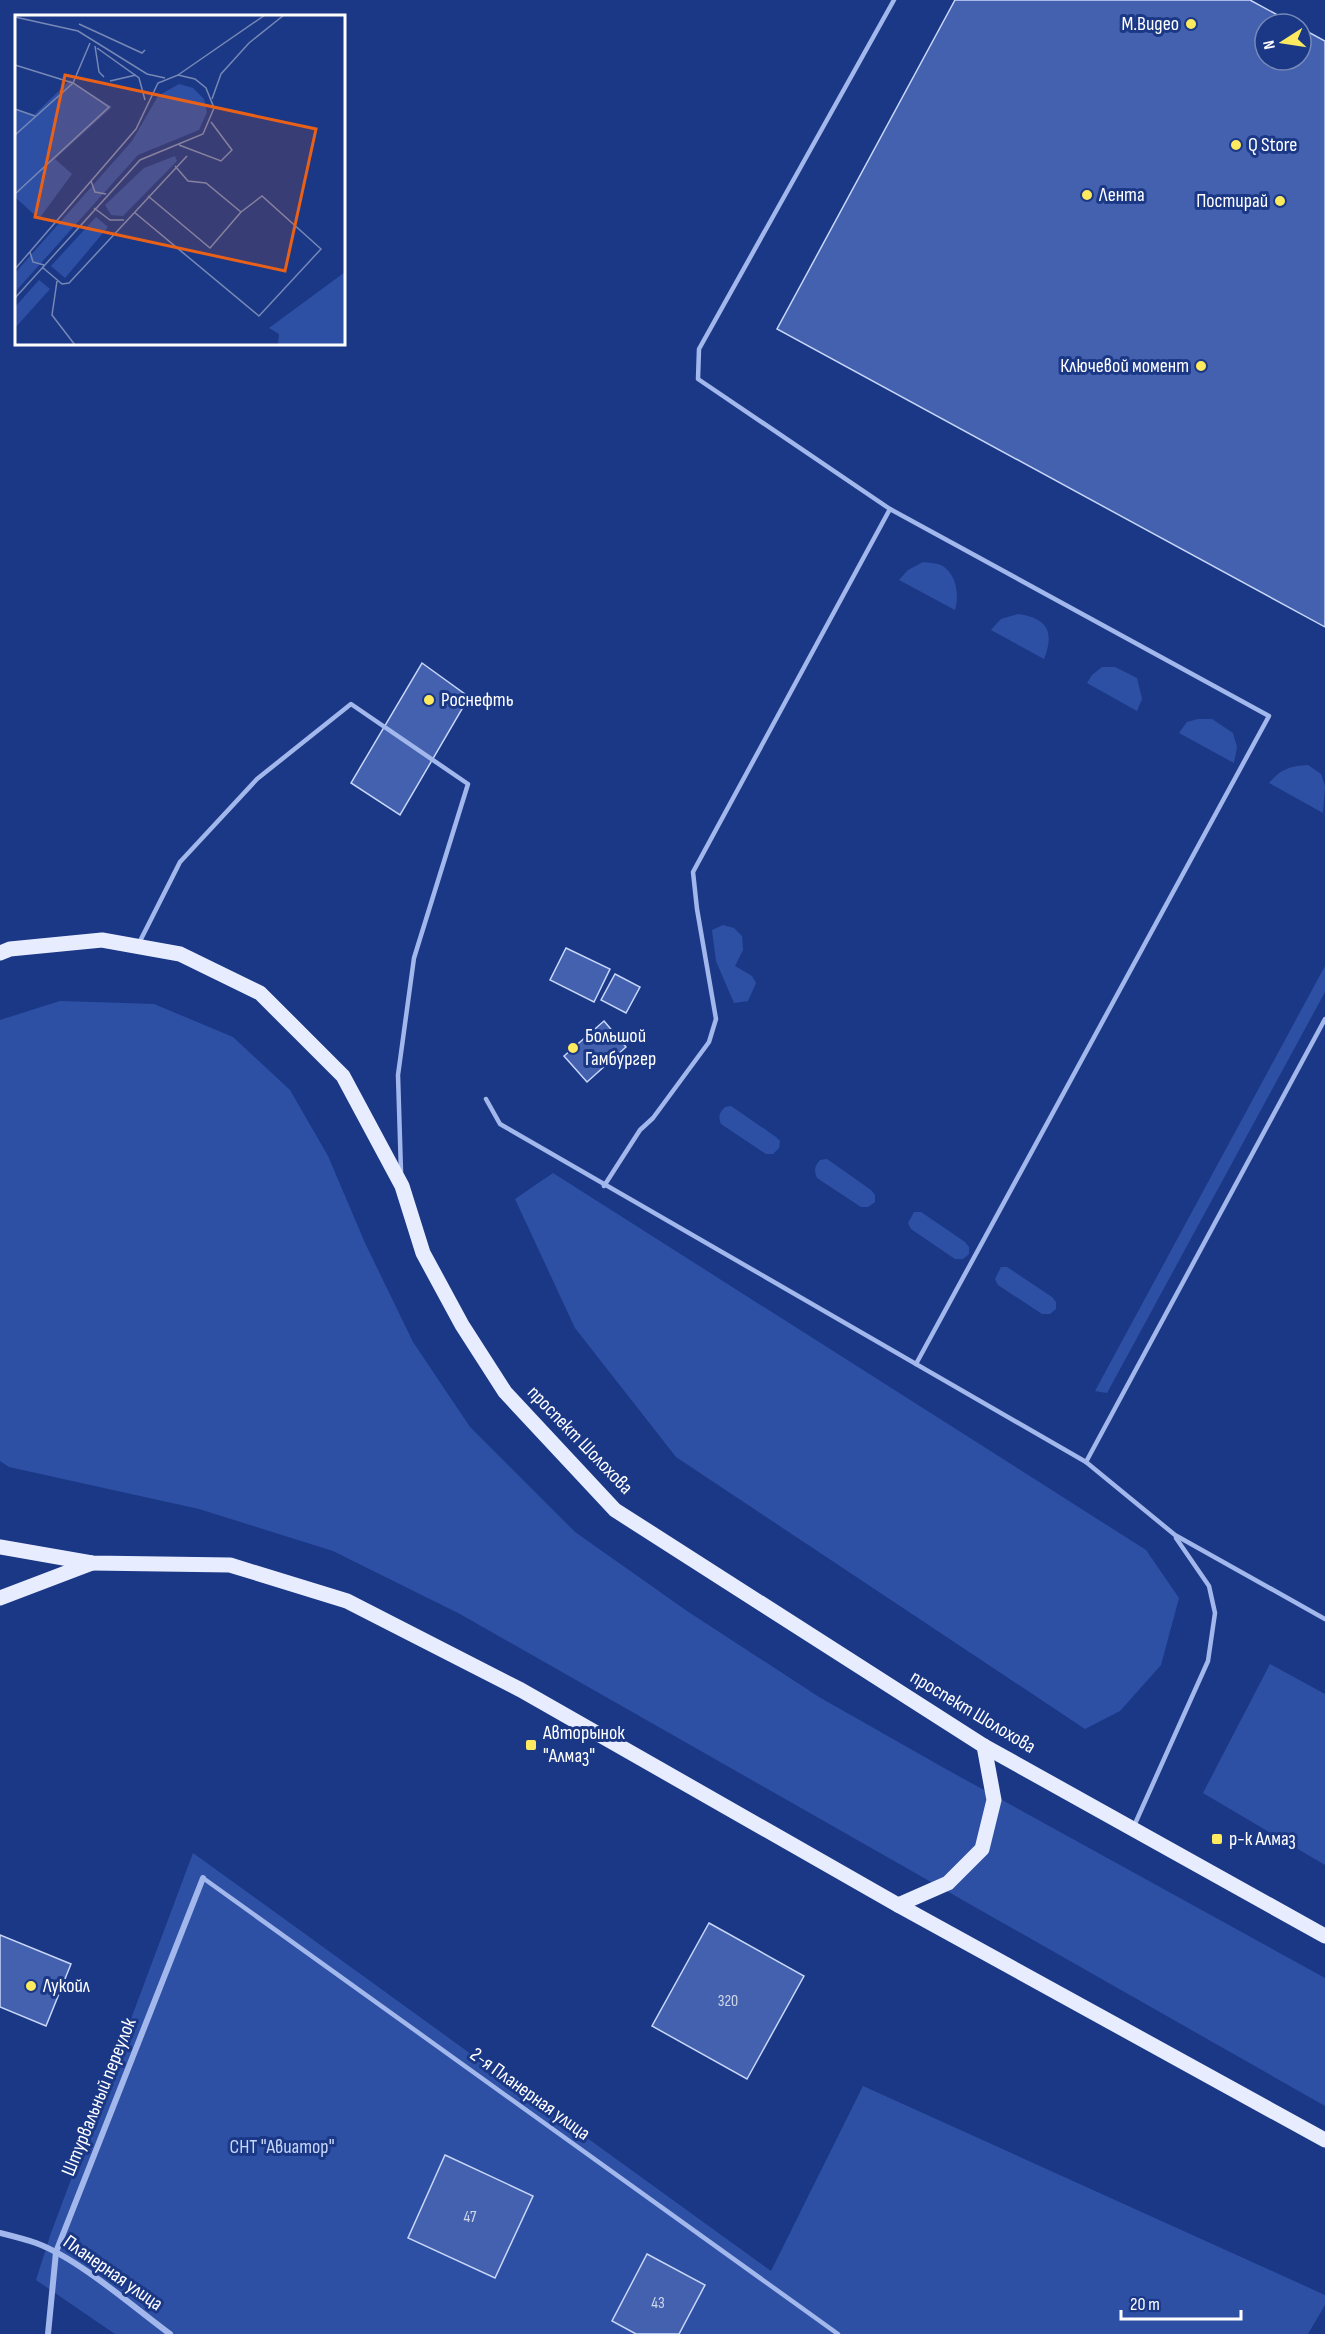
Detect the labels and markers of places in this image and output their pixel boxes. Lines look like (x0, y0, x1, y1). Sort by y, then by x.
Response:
place label: М.Видео (1121, 12, 1179, 36)
marker: М.Видео (1184, 17, 1198, 31)
place label: Q Store (1248, 133, 1297, 157)
marker: Q Store (1229, 138, 1243, 152)
place label: Лента (1098, 183, 1145, 207)
marker: Лента (1080, 188, 1094, 202)
place label: Постирай (1196, 189, 1268, 213)
marker: Постирай (1273, 194, 1287, 208)
place label: Ключевой момент (1060, 354, 1189, 378)
marker: Ключевой момент (1194, 359, 1208, 373)
place label: Роснефть (441, 688, 514, 712)
marker: Роснефть (422, 693, 436, 707)
place label: Большой Гамбургер (585, 1024, 656, 1071)
marker: Большой Гамбургер (566, 1041, 580, 1055)
place label: Авторынок "Алмаз" (542, 1721, 625, 1768)
marker: Авторынок "Алмаз" (524, 1738, 538, 1752)
place label: р-к Алмаз (1229, 1827, 1296, 1851)
marker: р-к Алмаз (1210, 1832, 1224, 1846)
place label: Лукойл (42, 1974, 90, 1998)
marker: Лукойл (24, 1979, 38, 1993)

